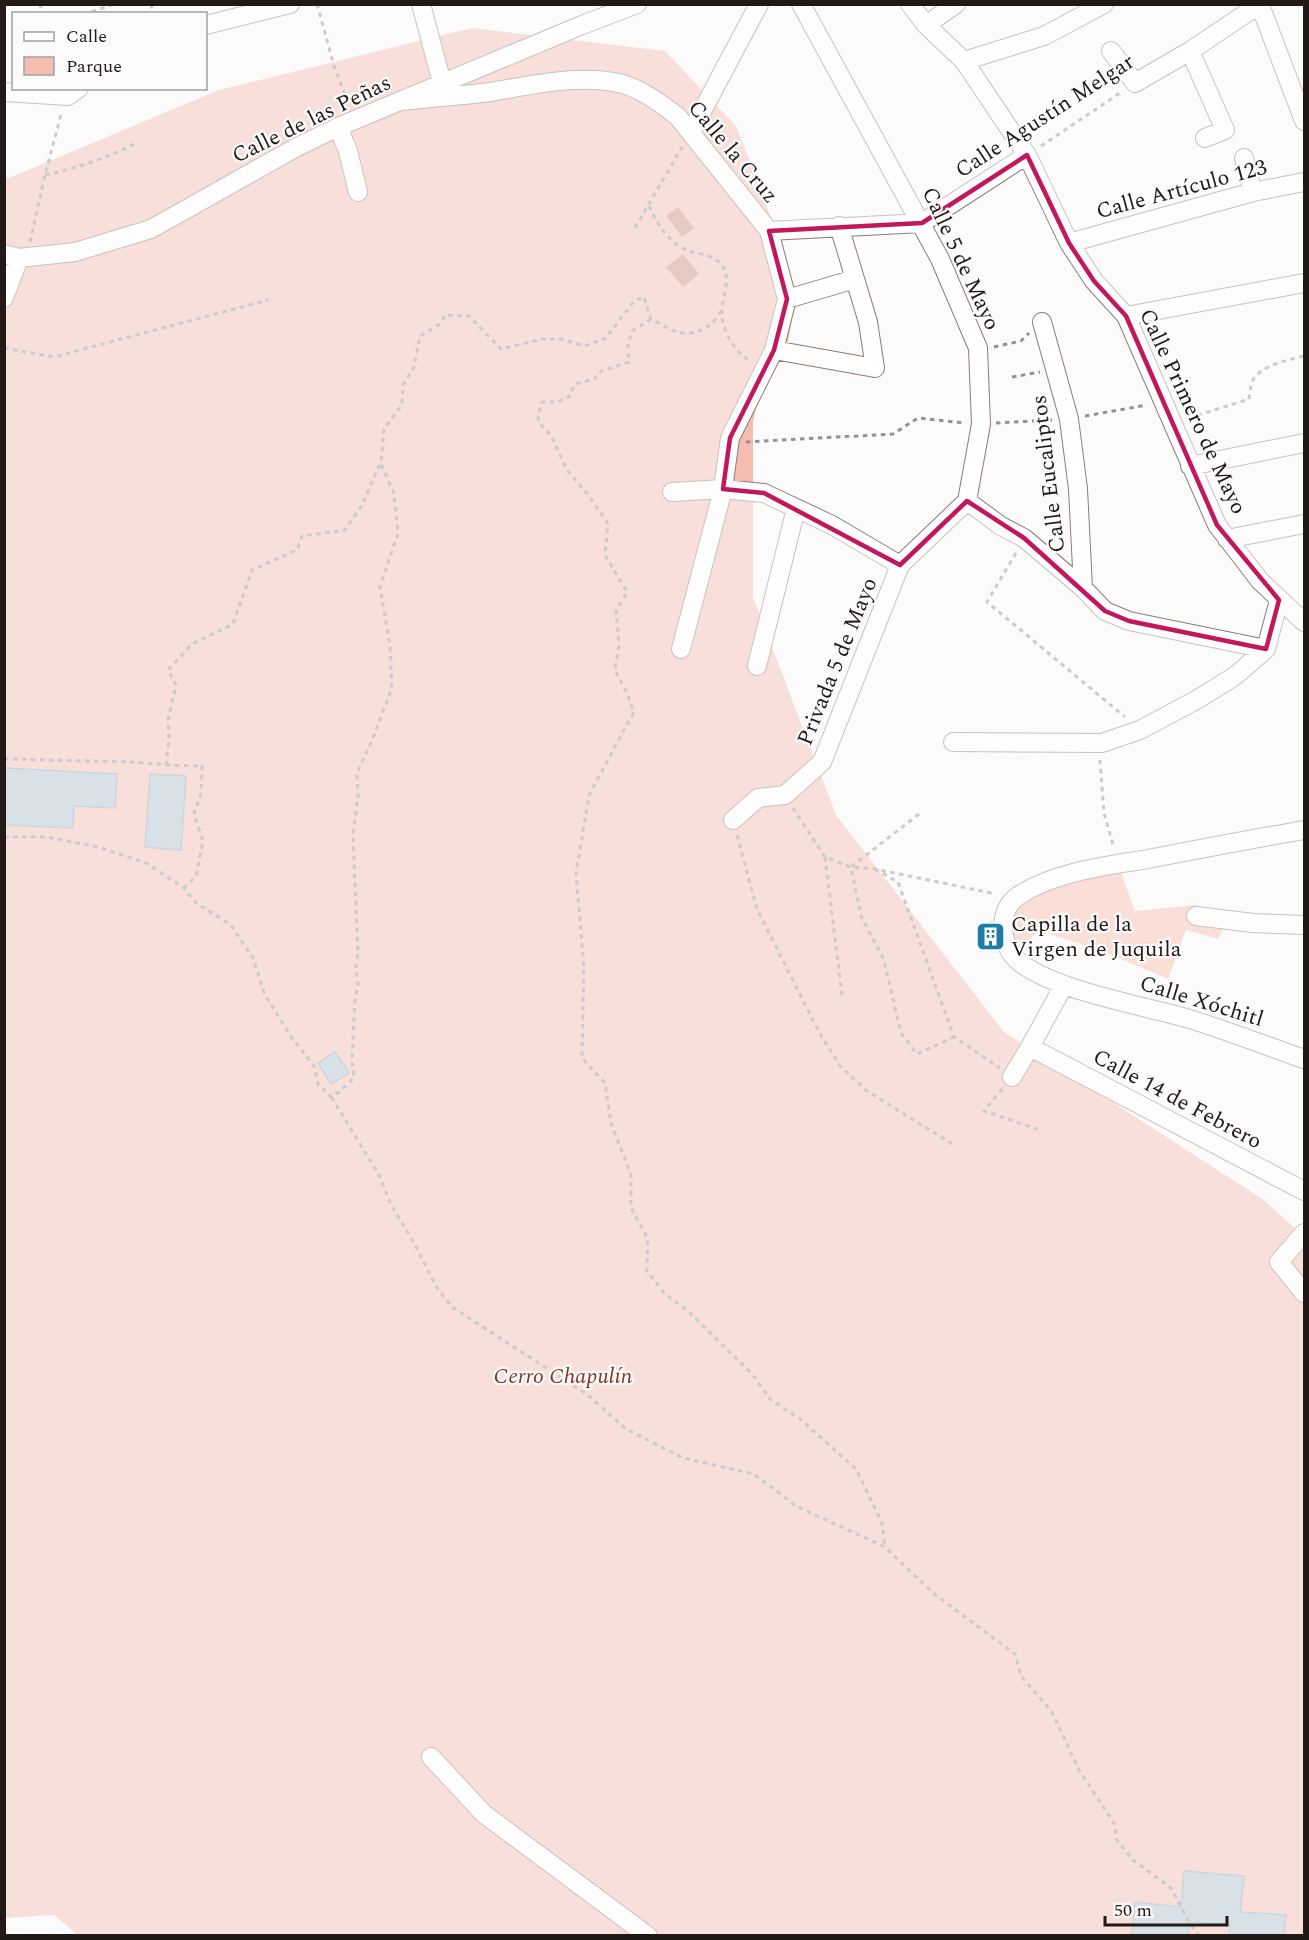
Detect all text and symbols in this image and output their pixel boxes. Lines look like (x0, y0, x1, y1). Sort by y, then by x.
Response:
legend (12, 12, 207, 90)
text: Calle (66, 23, 107, 50)
street label: Calle Agustín Melgar (949, 46, 1141, 187)
text: Parque (66, 53, 122, 80)
street label: Calle de las Peñas (226, 66, 397, 172)
street label: Calle la Cruz (680, 93, 786, 211)
street label: Calle Artículo 123 (1092, 151, 1270, 228)
street label: Calle 5 de Mayo (913, 181, 1008, 336)
street label: Calle Primero de Mayo (1130, 303, 1255, 520)
street label: Calle Eucaliptos (1022, 393, 1075, 555)
street label: Privada 5 de Mayo (789, 573, 886, 750)
place label: Capilla de la Virgen de Juquila (1011, 908, 1182, 966)
building icon: Capilla de la Virgen de Juquila (974, 920, 1006, 952)
street label: Calle Xóchitl (1136, 967, 1268, 1036)
street label: Calle 14 de Febrero (1087, 1041, 1268, 1158)
park label: Cerro Chapulín (494, 1360, 633, 1393)
scale bar (1105, 1889, 1226, 1927)
text: 50 m (1114, 1897, 1152, 1924)

